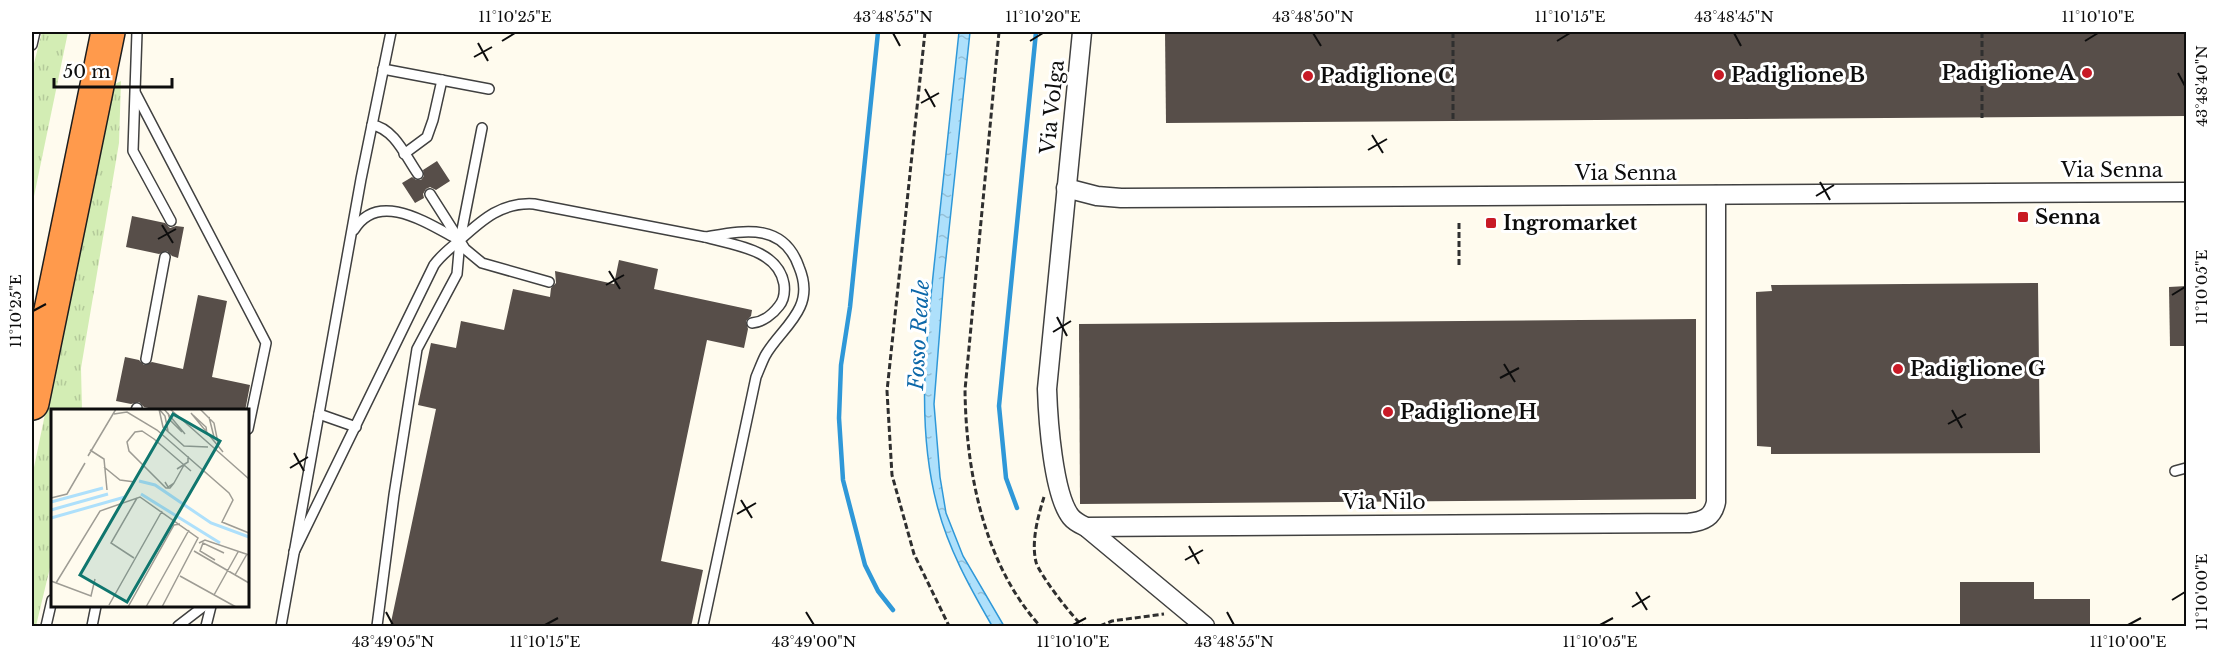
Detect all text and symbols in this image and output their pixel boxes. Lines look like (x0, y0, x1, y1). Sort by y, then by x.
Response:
text: 11°10'25"E (478, 7, 552, 26)
text: 43°48'55"N (853, 7, 933, 26)
text: 11°10'20"E (1005, 7, 1081, 26)
text: 43°48'50"N (1272, 7, 1354, 26)
text: 11°10'15"E (1535, 7, 1606, 26)
text: 43°48'45"N (1694, 7, 1774, 26)
text: 11°10'10"E (2062, 7, 2135, 26)
text: 43°48'40"N (2192, 45, 2211, 127)
scale bar (54, 51, 172, 89)
street label: Via Volga (1035, 58, 1069, 156)
text: 50 m (63, 61, 111, 83)
place label: Padiglione A (1942, 61, 2076, 85)
place label: Padiglione B (1731, 63, 1865, 87)
place label: Padiglione C (1320, 64, 1454, 88)
marker: Padiglione A (2080, 66, 2094, 80)
marker: Padiglione B (1712, 68, 1726, 82)
marker: Padiglione C (1301, 69, 1315, 83)
street label: Via Senna (2060, 158, 2164, 182)
street label: Via Senna (1574, 161, 1678, 185)
place label: Senna (2035, 205, 2101, 229)
marker: Senna (2016, 210, 2030, 224)
place label: Ingromarket (1503, 211, 1637, 235)
marker: Ingromarket (1484, 216, 1498, 230)
text: 11°10'05"E (2192, 249, 2211, 324)
text: 11°10'25"E (6, 274, 25, 348)
water label: Fosso Reale (903, 279, 935, 392)
place label: Padiglione G (1910, 357, 2046, 381)
marker: Padiglione G (1891, 362, 1905, 376)
place label: Padiglione H (1400, 400, 1537, 424)
marker: Padiglione H (1381, 405, 1395, 419)
inset map (51, 409, 249, 607)
street label: Via Nilo (1341, 490, 1426, 514)
text: 11°10'00"E (2192, 553, 2211, 631)
text: 43°49'05"N (352, 632, 434, 651)
text: 11°10'15"E (510, 632, 581, 651)
text: 43°49'00"N (772, 632, 856, 651)
text: 11°10'10"E (1037, 632, 1110, 651)
text: 43°48'55"N (1194, 632, 1274, 651)
text: 11°10'05"E (1563, 632, 1638, 651)
text: 11°10'00"E (2089, 632, 2167, 651)

